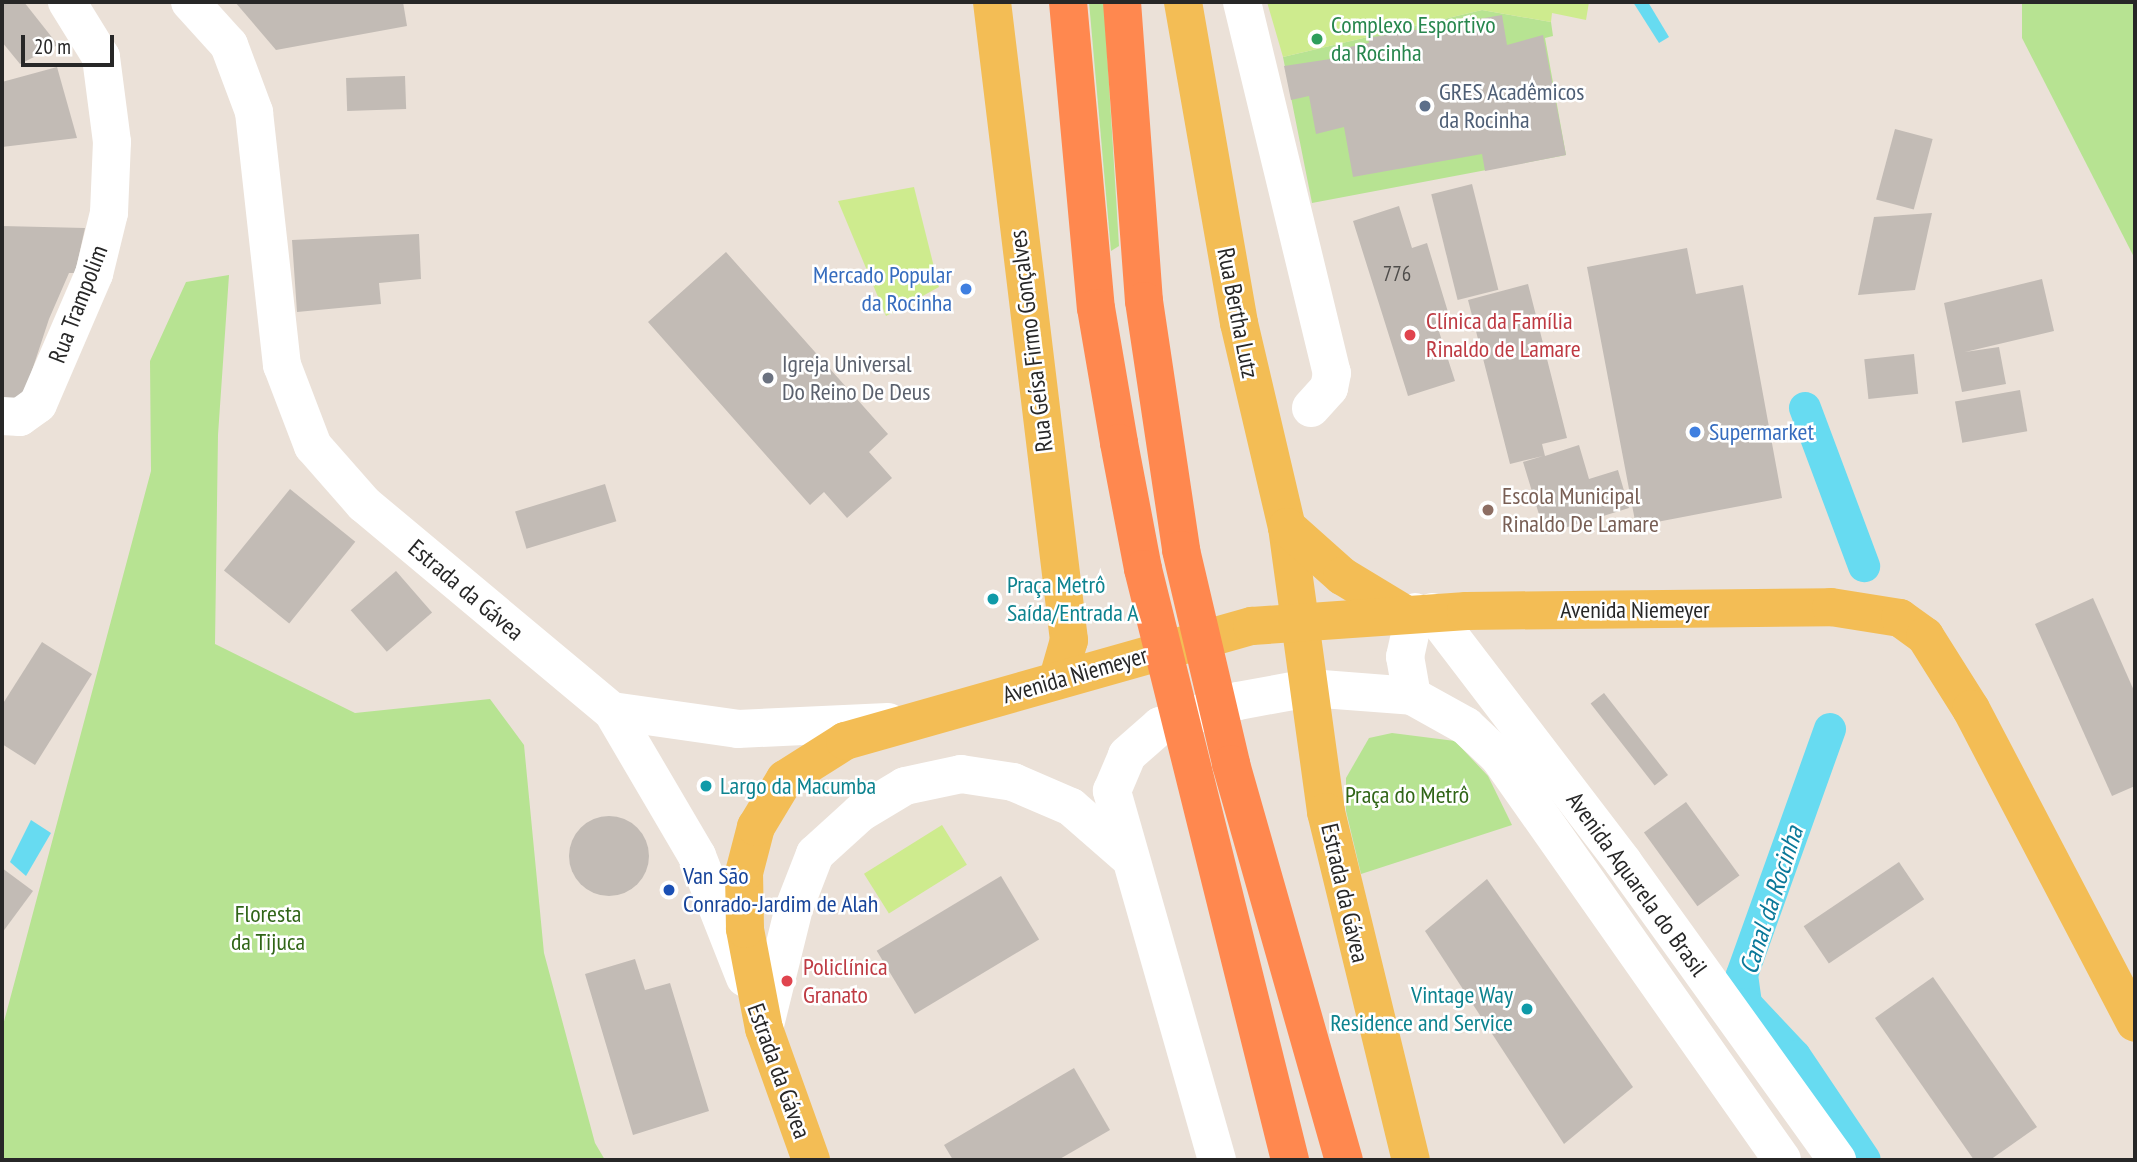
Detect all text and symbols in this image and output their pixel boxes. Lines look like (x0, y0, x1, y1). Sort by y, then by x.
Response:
place label: Complexo Esportivo da Rocinha (1331, 11, 1496, 67)
scale bar (24, 21, 117, 65)
marker: Complexo Esportivo da Rocinha (1309, 31, 1325, 47)
text: 20 m (34, 33, 71, 60)
place label: GRES Acadêmicos da Rocinha (1439, 78, 1585, 134)
marker: GRES Acadêmicos da Rocinha (1417, 98, 1433, 114)
street label: Rua Geísa Firmo Gonçalves (1003, 229, 1059, 453)
street label: Rua Trampolim (42, 241, 114, 367)
street label: Rua Bertha Lutz (1211, 245, 1265, 381)
place label: Mercado Popular da Rocinha (813, 261, 952, 317)
house number: 776 (1383, 261, 1411, 287)
marker: Mercado Popular da Rocinha (958, 281, 974, 297)
place label: Clínica da Família Rinaldo de Lamare (1426, 307, 1581, 363)
marker: Clínica da Família Rinaldo de Lamare (1400, 325, 1420, 345)
place label: Igreja Universal Do Reino De Deus (782, 350, 930, 406)
marker: Igreja Universal Do Reino De Deus (760, 370, 776, 386)
place label: Supermarket (1709, 418, 1814, 446)
marker: Supermarket (1687, 424, 1703, 440)
place label: Escola Municipal Rinaldo De Lamare (1502, 482, 1659, 538)
marker: Escola Municipal Rinaldo De Lamare (1480, 502, 1496, 518)
street label: Estrada da Gávea (403, 533, 529, 647)
place label: Praça Metrô Saída/Entrada A (1007, 571, 1139, 627)
marker: Praça Metrô Saída/Entrada A (985, 591, 1001, 607)
street label: Avenida Niemeyer (1560, 596, 1710, 624)
street label: Avenida Niemeyer (999, 641, 1151, 709)
place label: Largo da Macumba (720, 772, 876, 800)
marker: Largo da Macumba (698, 778, 714, 794)
park label: Praça do Metrô (1345, 781, 1469, 809)
street label: Avenida Aquarela do Brasil (1560, 786, 1714, 982)
street label: Estrada da Gávea (1315, 821, 1375, 965)
water label: Canal da Rocinha (1732, 822, 1810, 978)
place label: Van São Conrado-Jardim de Alah (683, 862, 879, 918)
marker: Van São Conrado-Jardim de Alah (661, 882, 677, 898)
park label: Floresta da Tijuca (231, 900, 305, 956)
place label: Policlínica Granato (803, 953, 888, 1009)
marker: Policlínica Granato (777, 971, 797, 991)
place label: Vintage Way Residence and Service (1330, 981, 1513, 1037)
street label: Estrada da Gávea (741, 1000, 817, 1142)
marker: Vintage Way Residence and Service (1519, 1001, 1535, 1017)

